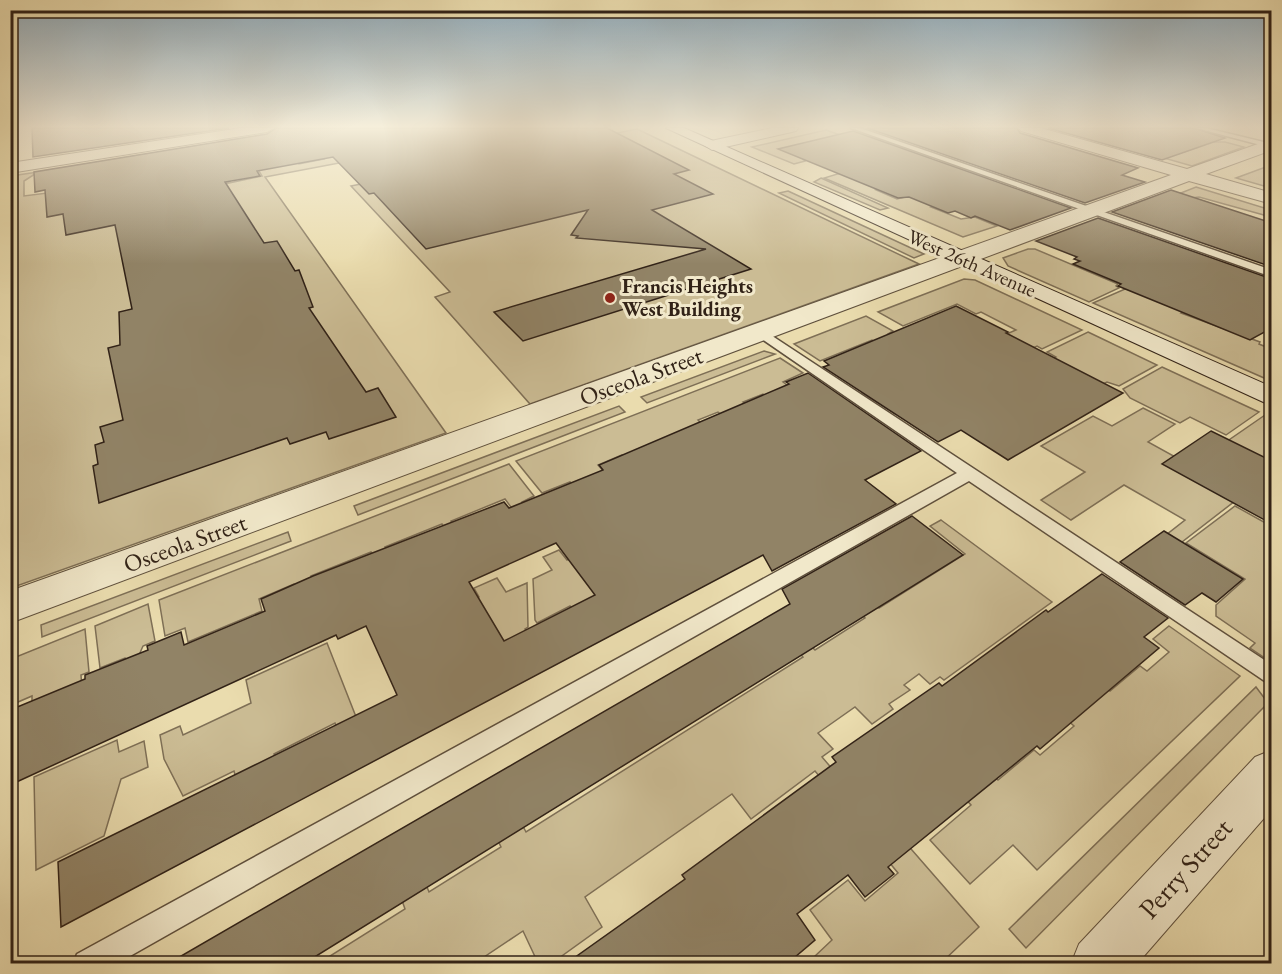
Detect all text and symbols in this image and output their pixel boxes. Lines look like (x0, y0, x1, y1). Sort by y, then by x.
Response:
street label: West 26th Avenue (904, 223, 1041, 303)
place label: Francis Heights West Building (622, 273, 753, 322)
marker: Francis Heights West Building (603, 291, 617, 305)
street label: Osceola Street (575, 339, 707, 413)
street label: Osceola Street (119, 506, 251, 580)
street label: Perry Street (1130, 810, 1240, 926)

